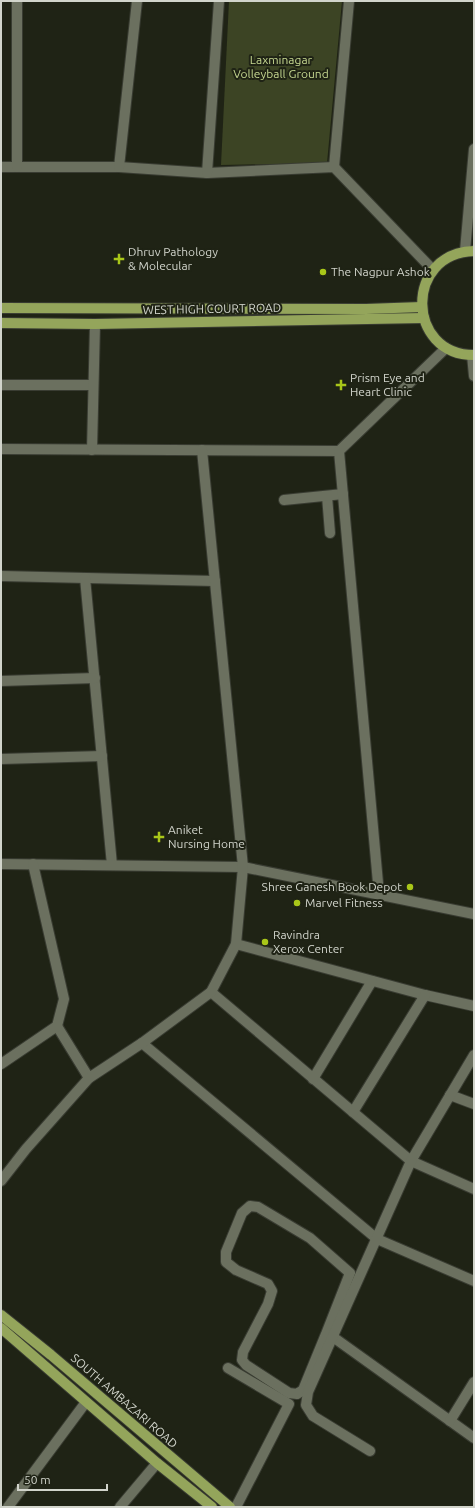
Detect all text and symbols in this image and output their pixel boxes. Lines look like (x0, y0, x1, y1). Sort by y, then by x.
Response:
park label: Laxminagar Volleyball Ground (233, 53, 329, 80)
place label: Dhruv Pathology & Molecular (128, 245, 218, 272)
marker: Dhruv Pathology & Molecular (113, 253, 125, 265)
place label: The Nagpur Ashok (331, 265, 430, 278)
marker: The Nagpur Ashok (318, 267, 328, 277)
street label: WEST HIGH COURT ROAD (143, 301, 281, 316)
place label: Prism Eye and Heart Clinic (350, 371, 425, 398)
marker: Prism Eye and Heart Clinic (335, 379, 347, 391)
place label: Aniket Nursing Home (168, 823, 245, 850)
marker: Aniket Nursing Home (153, 831, 165, 843)
place label: Shree Ganesh Book Depot (262, 880, 402, 893)
marker: Shree Ganesh Book Depot (405, 882, 415, 892)
place label: Marvel Fitness (305, 896, 383, 909)
marker: Marvel Fitness (292, 898, 302, 908)
place label: Ravindra Xerox Center (273, 928, 344, 955)
marker: Ravindra Xerox Center (260, 937, 270, 947)
street label: SOUTH AMBAZARI ROAD (69, 1351, 180, 1450)
scale bar (18, 1466, 107, 1492)
text: 50 m (24, 1473, 51, 1486)

